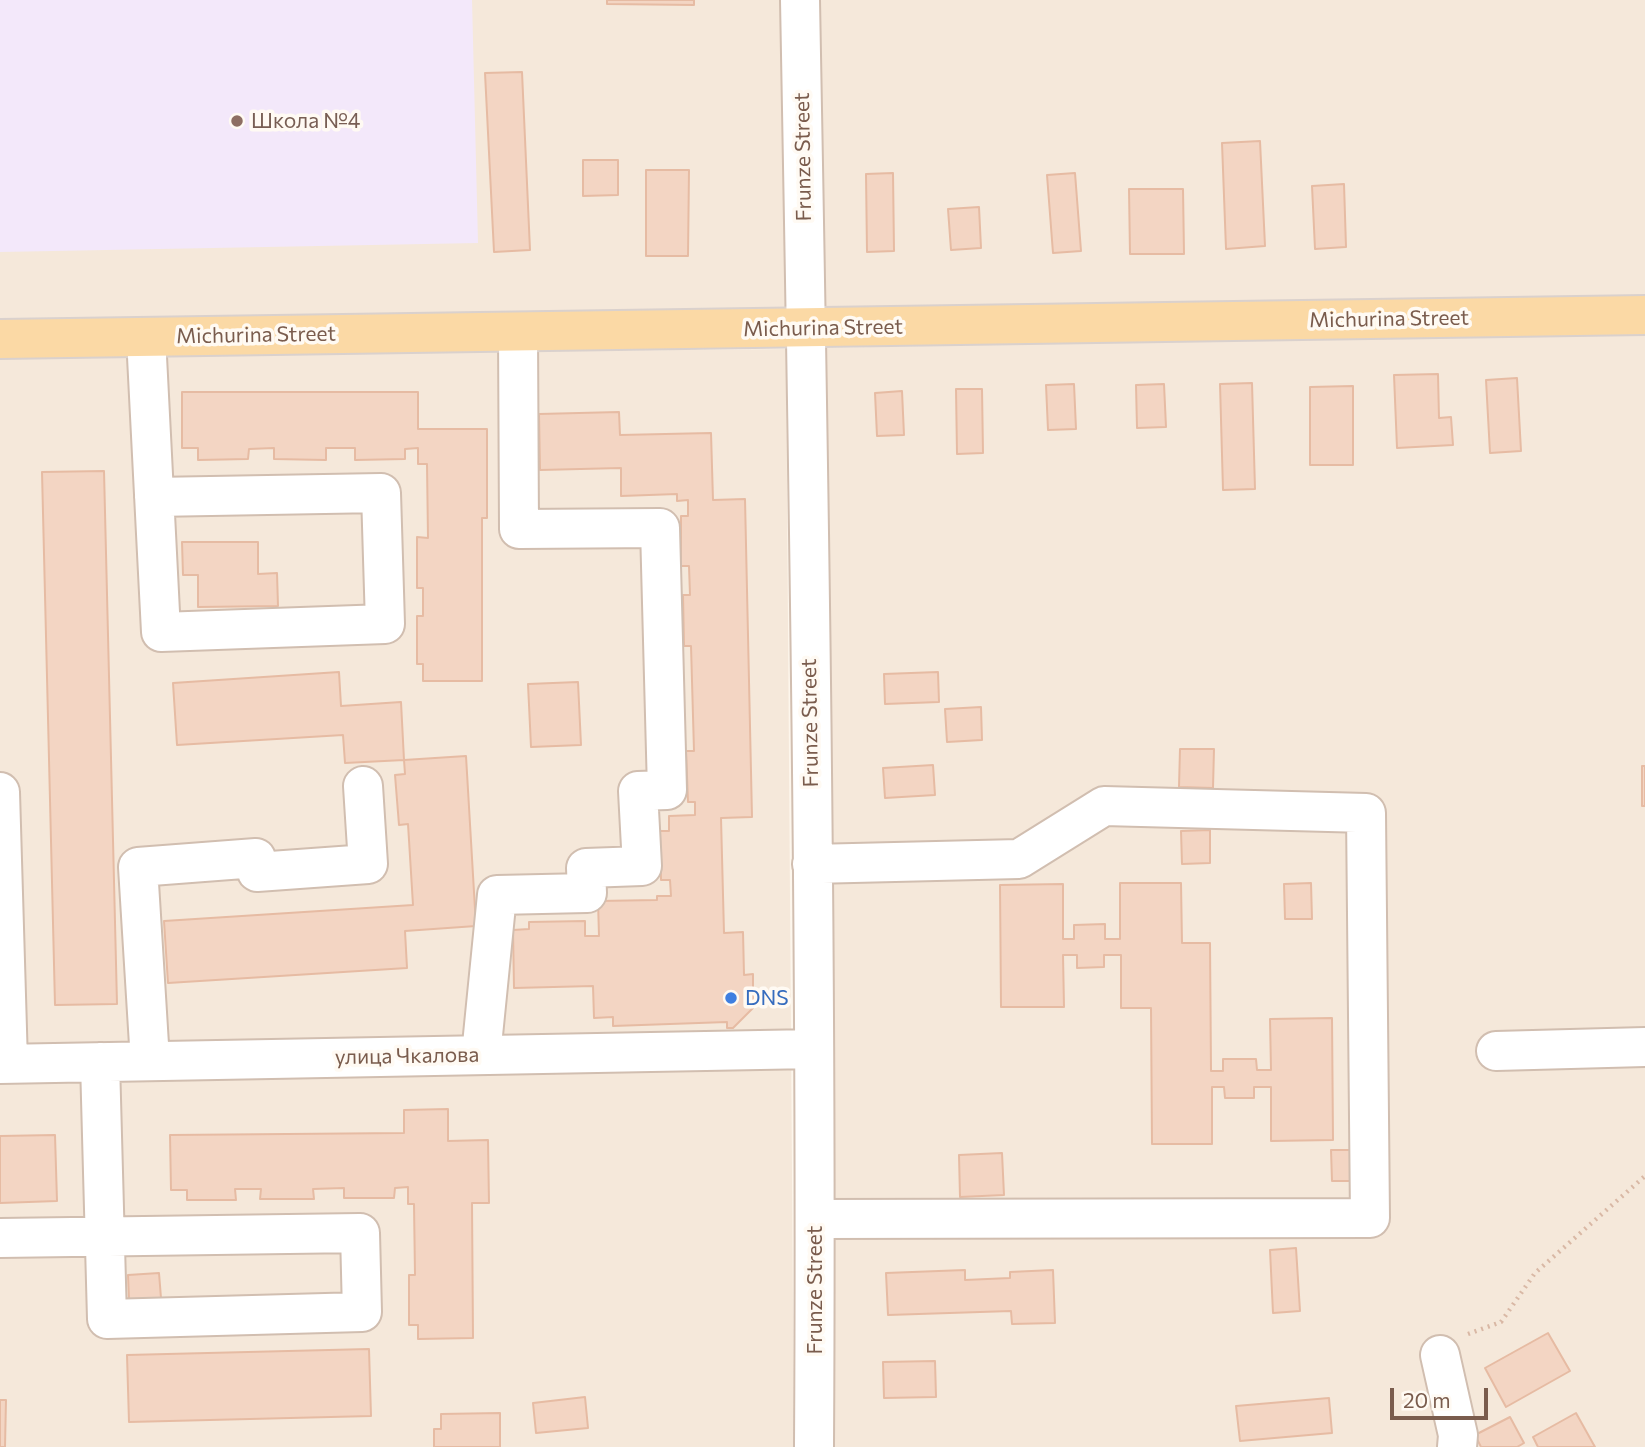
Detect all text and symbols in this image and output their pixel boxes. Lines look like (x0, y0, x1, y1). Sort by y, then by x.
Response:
street label: Frunze Street (789, 92, 817, 222)
place label: Школа №4 (251, 108, 360, 134)
marker: Школа №4 (229, 113, 245, 129)
street label: Michurina Street (1309, 305, 1469, 333)
street label: Michurina Street (743, 314, 903, 342)
street label: Michurina Street (176, 321, 336, 349)
street label: Frunze Street (796, 658, 824, 788)
place label: DNS (745, 985, 789, 1011)
marker: DNS (723, 990, 739, 1006)
street label: улица Чкалова (335, 1042, 479, 1070)
street label: Frunze Street (802, 1226, 828, 1354)
scale bar (1393, 1374, 1491, 1418)
text: 20 m (1403, 1387, 1451, 1412)

